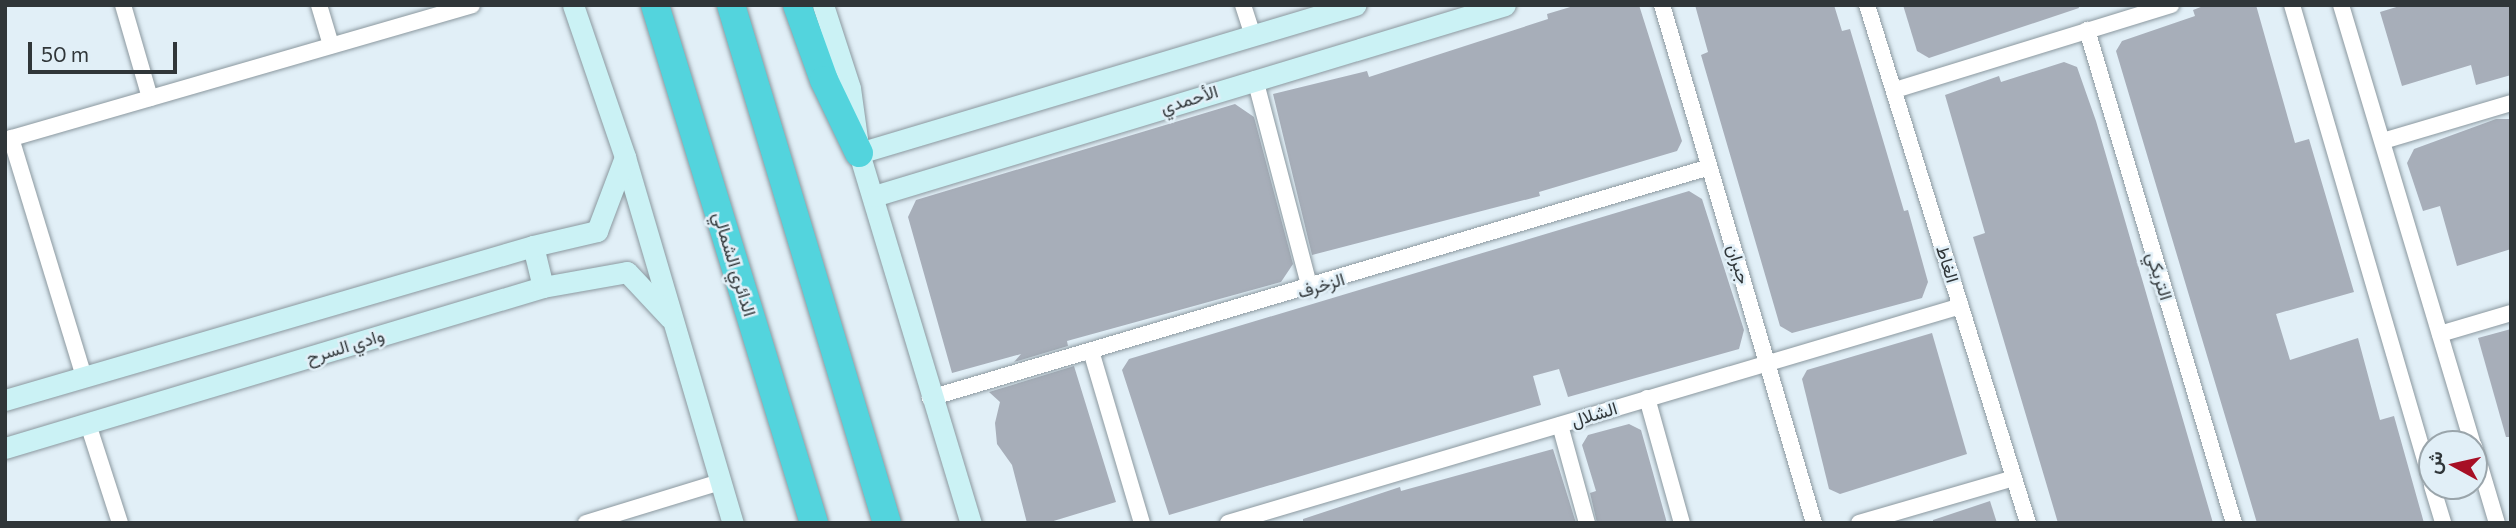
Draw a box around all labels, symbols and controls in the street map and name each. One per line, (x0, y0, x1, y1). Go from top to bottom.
scale bar (32, 28, 180, 72)
text: 50 m (41, 41, 89, 66)
street label: الأحمدي (1158, 80, 1220, 118)
street label: الدائري الشمالي (709, 209, 761, 319)
street label: جبران (1723, 242, 1755, 286)
street label: الغاط (1932, 243, 1964, 285)
street label: التريكي (2142, 249, 2178, 303)
street label: الزخرف (1295, 268, 1347, 302)
street label: وادي السرح (303, 324, 387, 368)
street label: الشلال (1568, 397, 1620, 431)
north arrow (2418, 430, 2488, 500)
text: ش (2421, 449, 2447, 475)

